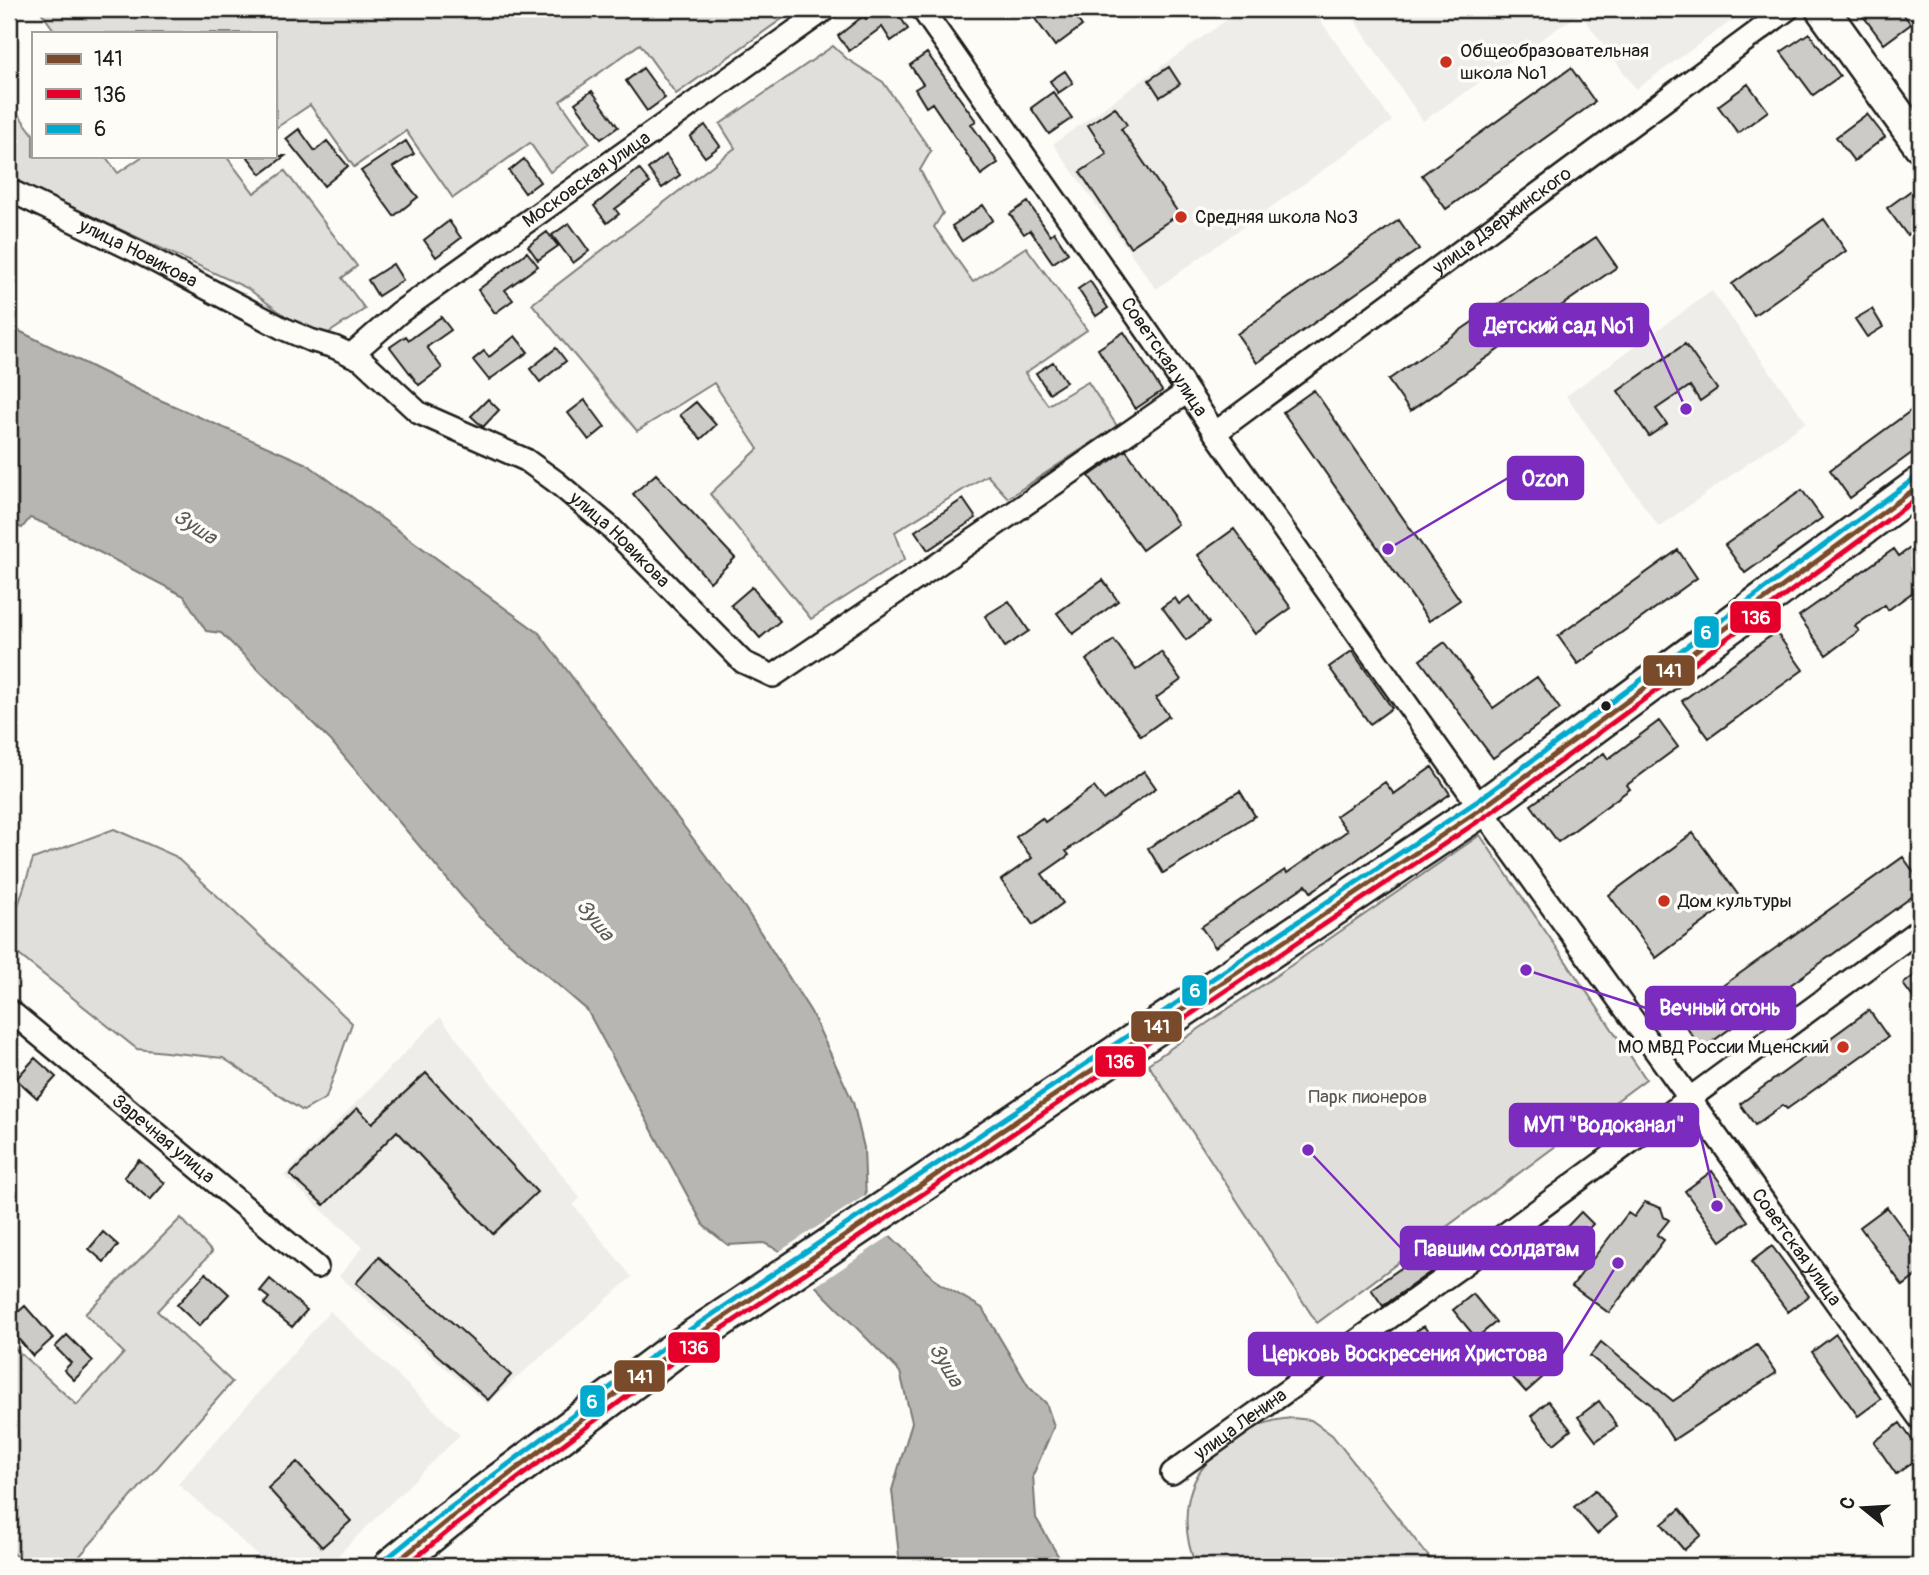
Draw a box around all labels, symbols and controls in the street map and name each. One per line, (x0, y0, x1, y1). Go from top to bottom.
legend (32, 32, 276, 158)
place label: Общеобразовательная школа №1 (1460, 39, 1649, 85)
text: 141 (94, 46, 123, 73)
marker: Общеобразовательная школа №1 (1438, 54, 1454, 70)
text: 136 (94, 82, 126, 109)
text: 6 (94, 116, 106, 143)
street label: Московская улица (518, 126, 655, 233)
street label: улица Дзержинского (1427, 161, 1576, 281)
place label: Средняя школа №3 (1195, 205, 1358, 229)
marker: Средняя школа №3 (1173, 209, 1189, 225)
street label: улица Новикова (74, 213, 202, 293)
street label: Советская улица (1115, 293, 1213, 421)
callout: Детский сад №1 (1470, 304, 1648, 346)
text: Детский сад №1 (1482, 313, 1634, 340)
callout: Ozon (1508, 457, 1583, 499)
text: Ozon (1521, 466, 1569, 493)
street label: улица Новикова (564, 486, 675, 593)
water label: Зуша (168, 503, 223, 552)
line badge: 136 (1729, 600, 1782, 634)
text: 136 (1741, 606, 1771, 630)
line badge: 6 (1693, 615, 1720, 649)
text: 6 (1700, 621, 1712, 645)
line badge: 141 (1642, 654, 1696, 687)
text: 141 (1656, 659, 1682, 683)
unlabelled marker (1599, 699, 1613, 713)
place label: Дом культуры (1677, 889, 1792, 913)
marker: Дом культуры (1656, 893, 1672, 909)
water label: Зуша (570, 894, 621, 947)
line badge: 6 (1181, 974, 1208, 1007)
text: 6 (1189, 979, 1201, 1003)
callout: Вечный огонь (1646, 987, 1795, 1029)
text: Вечный огонь (1659, 995, 1781, 1022)
line badge: 141 (1130, 1010, 1183, 1043)
text: 141 (1144, 1015, 1170, 1039)
place label: МО МВД России Мценский (1618, 1035, 1829, 1059)
marker: МО МВД России Мценский (1835, 1039, 1851, 1055)
line badge: 136 (1094, 1045, 1147, 1078)
text: 136 (1105, 1050, 1135, 1074)
park label: Парк пионеров (1309, 1085, 1427, 1109)
street label: Заречная улица (107, 1089, 220, 1189)
callout: МУП "Водоканал" (1510, 1104, 1698, 1146)
text: МУП "Водоканал" (1524, 1112, 1684, 1139)
street label: Советская улица (1746, 1184, 1847, 1311)
callout: Павшим солдатам (1401, 1227, 1594, 1269)
text: Павшим солдатам (1415, 1236, 1580, 1263)
line badge: 136 (667, 1331, 721, 1364)
callout: Церковь Воскресения Христова (1249, 1333, 1562, 1375)
text: 136 (679, 1336, 709, 1360)
water label: Зуша (923, 1338, 970, 1393)
text: Церковь Воскресения Христова (1263, 1341, 1548, 1368)
line badge: 141 (613, 1359, 666, 1393)
text: 141 (627, 1365, 653, 1389)
street label: улица Ленина (1188, 1383, 1292, 1466)
line badge: 6 (579, 1384, 606, 1418)
text: 6 (586, 1390, 598, 1414)
north arrow (1828, 1474, 1898, 1544)
text: С (1835, 1494, 1861, 1512)

